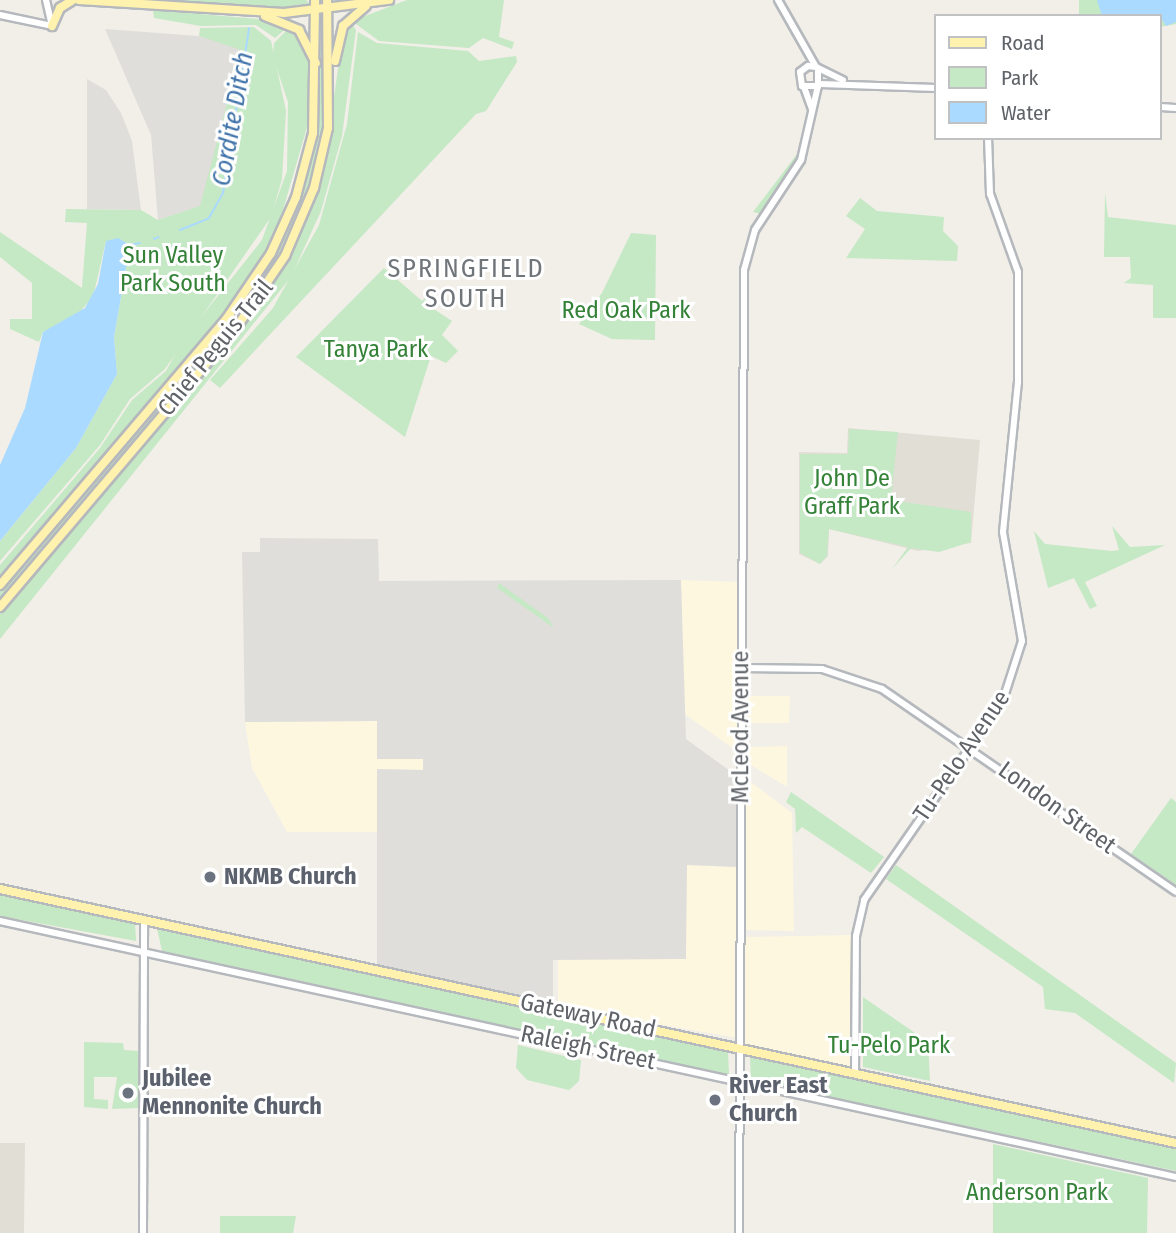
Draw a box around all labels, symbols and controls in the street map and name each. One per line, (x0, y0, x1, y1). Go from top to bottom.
legend (934, 14, 1162, 140)
text: Road (1001, 30, 1045, 56)
water label: Cordite Ditch (206, 50, 260, 188)
text: Park (1001, 65, 1038, 91)
text: Water (1001, 100, 1051, 126)
park label: Sun Valley Park South (120, 242, 226, 298)
district label: SPRINGFIELD SOUTH (389, 253, 543, 314)
street label: Chief Peguis Trail (152, 274, 280, 422)
park label: Red Oak Park (561, 297, 691, 325)
park label: Tanya Park (324, 336, 428, 364)
park label: John De Graff Park (804, 465, 900, 521)
street label: McLeod Avenue (727, 651, 755, 803)
street label: Tu-Pelo Avenue (908, 685, 1016, 827)
street label: London Street (993, 756, 1121, 860)
place label: NKMB Church (224, 863, 357, 891)
marker: NKMB Church (202, 869, 218, 885)
street label: Gateway Road (518, 988, 658, 1044)
street label: Raleigh Street (518, 1020, 658, 1076)
park label: Tu-Pelo Park (828, 1032, 950, 1060)
place label: Jubilee Mennonite Church (142, 1065, 322, 1121)
place label: River East Church (729, 1072, 828, 1128)
marker: Jubilee Mennonite Church (120, 1085, 136, 1101)
marker: River East Church (707, 1092, 723, 1108)
park label: Anderson Park (966, 1179, 1108, 1207)

